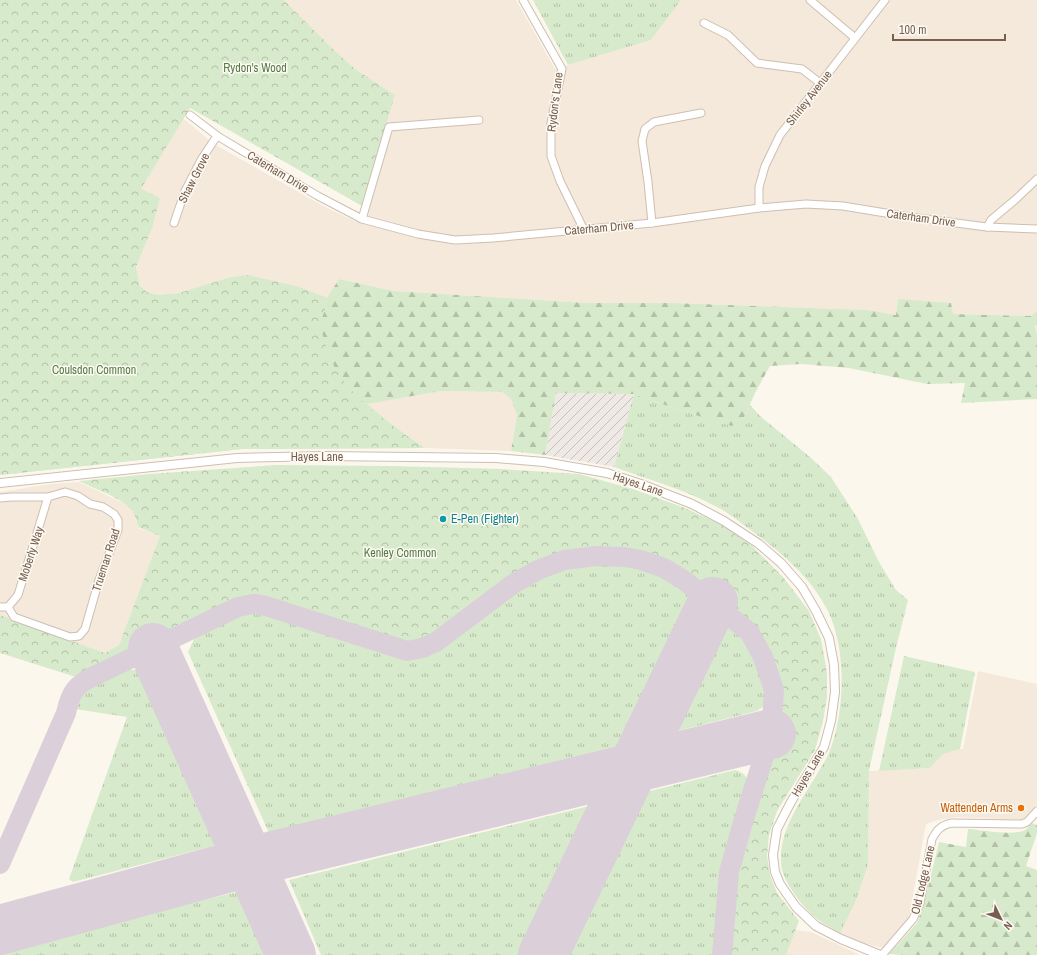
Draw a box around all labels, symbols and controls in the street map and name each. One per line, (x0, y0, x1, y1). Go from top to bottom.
scale bar (893, 16, 1005, 42)
text: 100 m (899, 22, 926, 38)
park label: Rydon's Wood (223, 60, 287, 76)
street label: Shirley Avenue (782, 67, 836, 129)
street label: Rydon's Lane (543, 71, 567, 133)
street label: Caterham Drive (244, 147, 312, 197)
street label: Shaw Grove (175, 150, 213, 206)
street label: Caterham Drive (885, 205, 957, 231)
street label: Caterham Drive (564, 217, 634, 239)
park label: Coulsdon Common (52, 362, 136, 378)
street label: Hayes Lane (291, 449, 343, 465)
street label: Hayes Lane (611, 468, 665, 500)
place label: E-Pen (Fighter) (451, 511, 519, 527)
marker: E-Pen (Fighter) (438, 514, 448, 524)
street label: Moberly Way (15, 524, 47, 584)
street label: Trueman Road (88, 526, 124, 594)
park label: Kenley Common (364, 545, 436, 561)
street label: Hayes Lane (788, 746, 828, 800)
place label: Wattenden Arms (941, 800, 1013, 816)
marker: Wattenden Arms (1016, 803, 1026, 813)
street label: Old Lodge Lane (907, 844, 939, 916)
north arrow (981, 899, 1021, 939)
text: N (1001, 919, 1016, 933)

